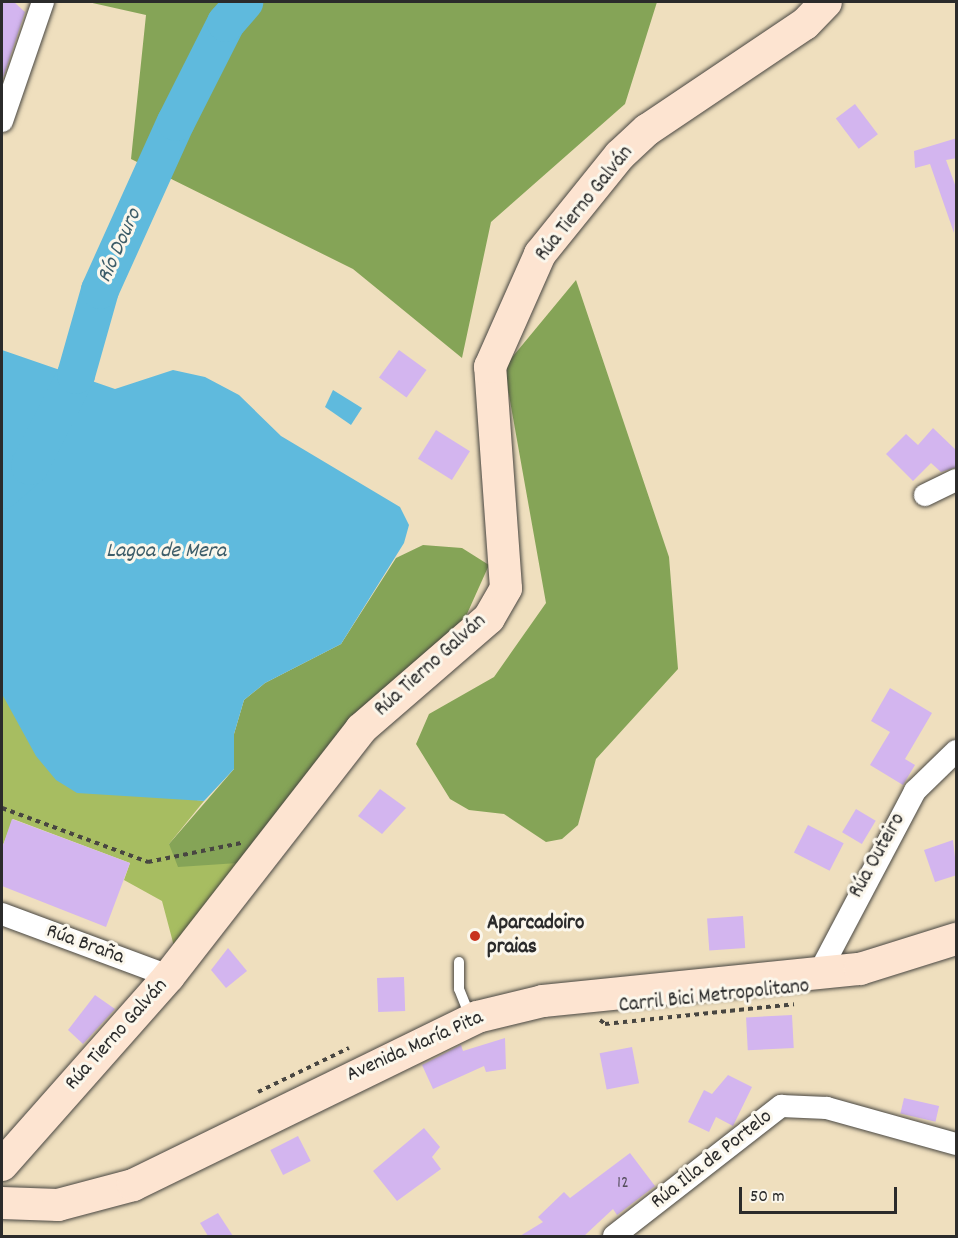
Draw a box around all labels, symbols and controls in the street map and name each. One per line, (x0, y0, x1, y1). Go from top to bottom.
street label: Rúa Tierno Galván (531, 141, 639, 267)
water label: Río Douro (92, 205, 148, 287)
water label: Lagoa de Mera (106, 539, 226, 565)
street label: Rúa Tierno Galván (370, 609, 492, 723)
street label: Rúa Outeiro (844, 809, 912, 903)
place label: Aparcadoiro praias (487, 911, 584, 961)
street label: Rúa Braña (43, 919, 127, 971)
marker: Aparcadoiro praias (468, 929, 482, 943)
street label: Rúa Tierno Galván (60, 974, 174, 1096)
street label: Carril Bici Metropolitano (618, 974, 810, 1020)
street label: Avenida María Pita (343, 1006, 487, 1088)
street label: Rúa Illa de Portelo (646, 1105, 778, 1215)
house number: 12 (617, 1173, 629, 1195)
scale bar (742, 1175, 900, 1213)
text: 50 m (750, 1185, 785, 1210)

